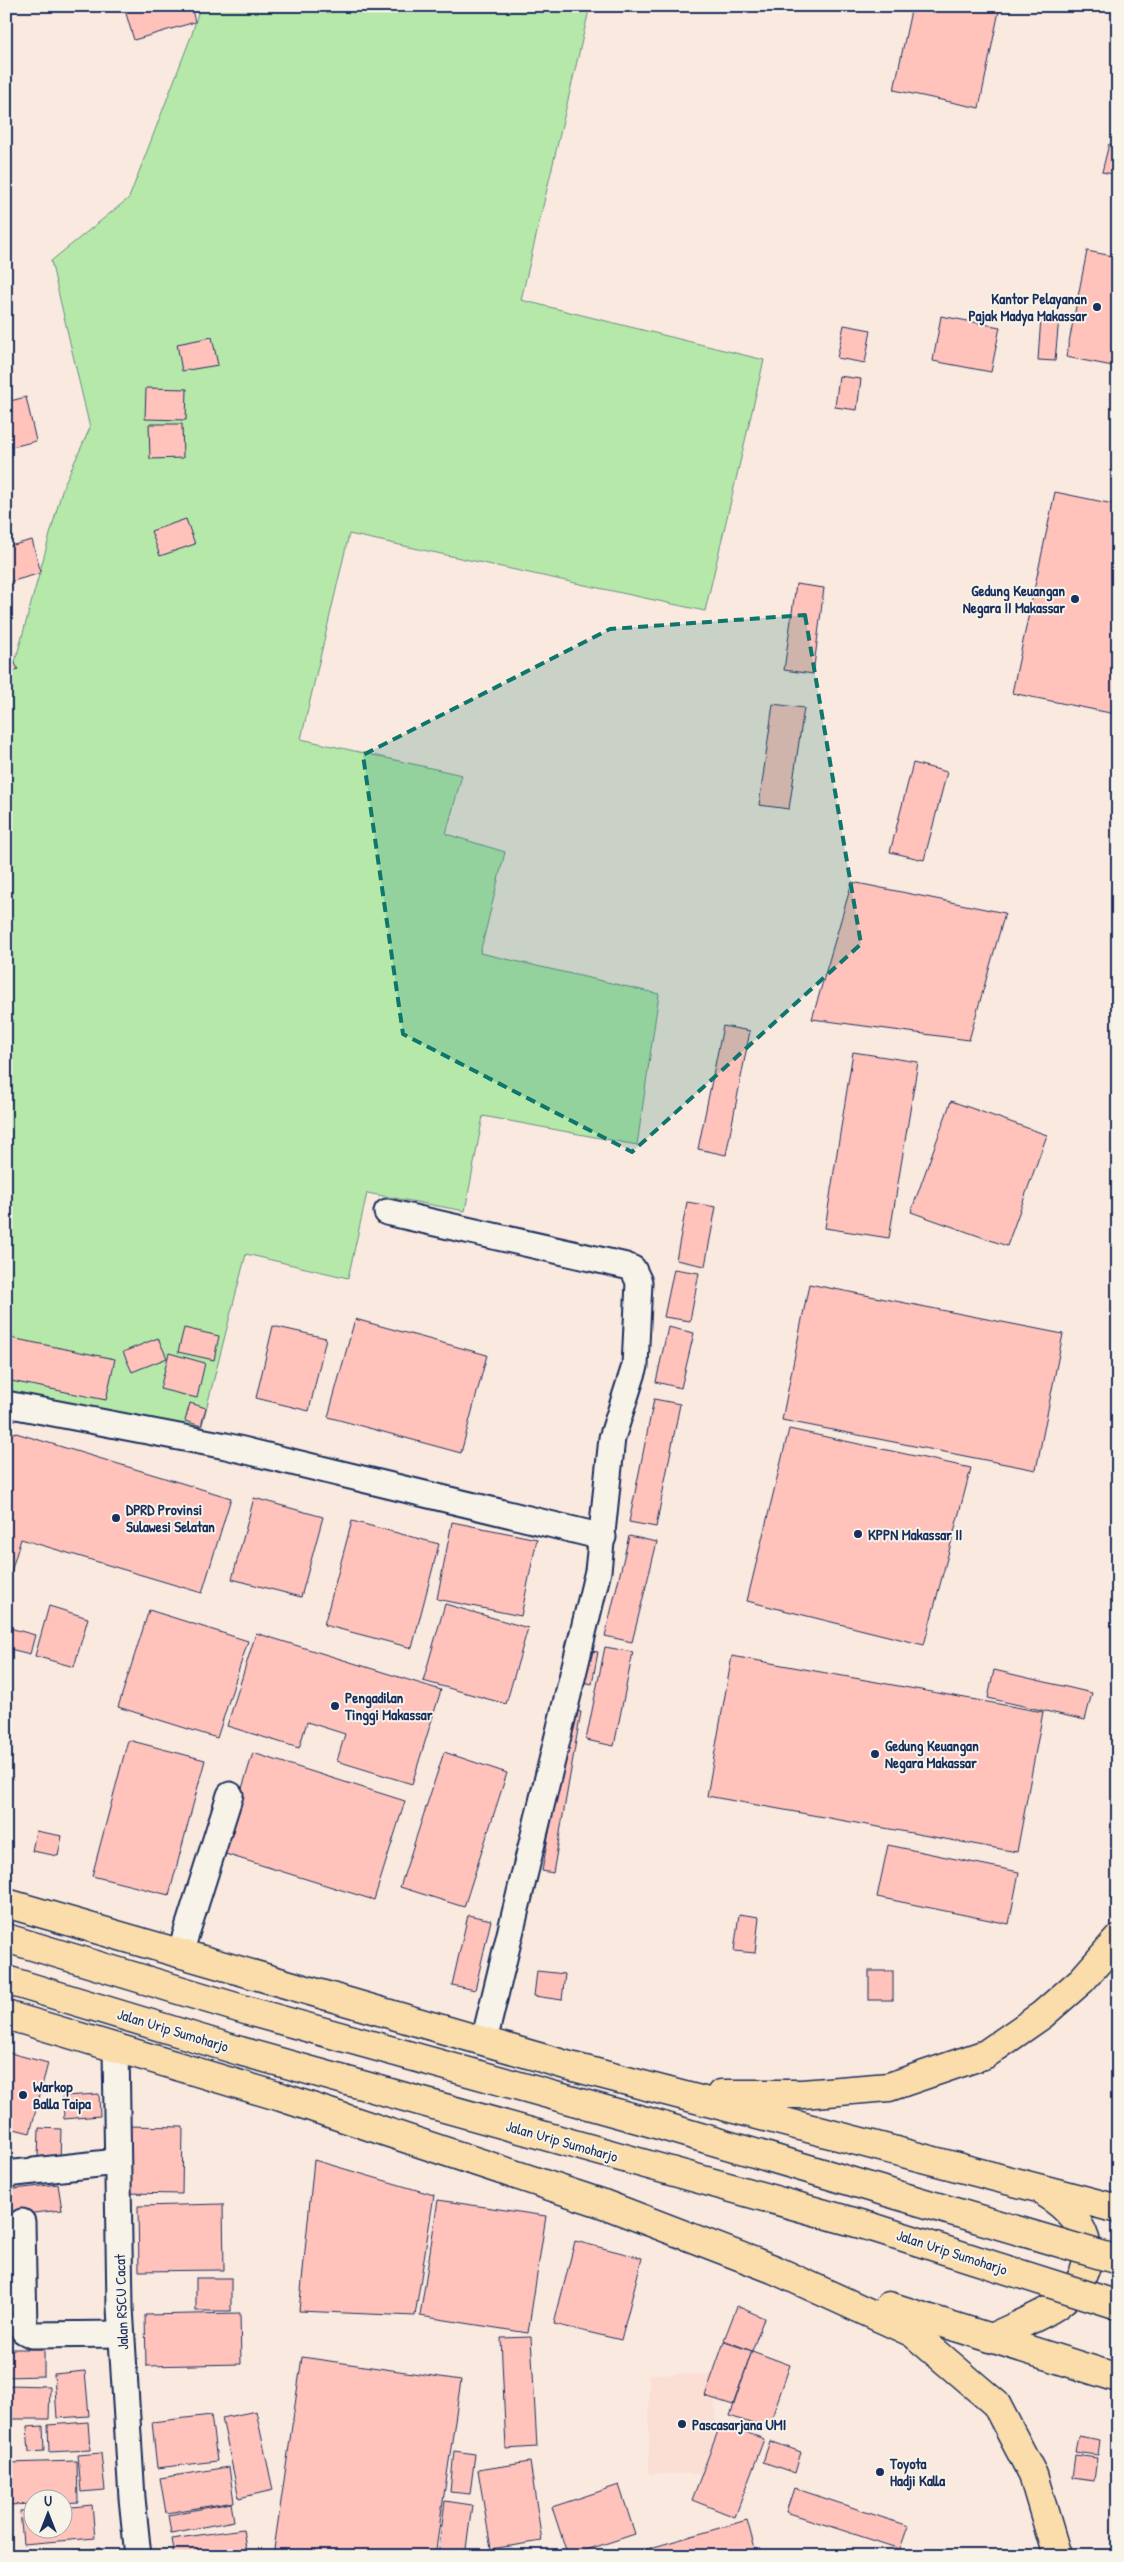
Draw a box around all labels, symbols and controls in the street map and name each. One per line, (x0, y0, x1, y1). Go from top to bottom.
place label: Kantor Pelayanan Pajak Madya Makassar (968, 288, 1087, 327)
marker: Kantor Pelayanan Pajak Madya Makassar (1091, 301, 1103, 313)
place label: Gedung Keuangan Negara II Makassar (963, 580, 1065, 619)
marker: Gedung Keuangan Negara II Makassar (1069, 593, 1081, 605)
place label: DPRD Provinsi Sulawesi Selatan (126, 1499, 215, 1537)
marker: DPRD Provinsi Sulawesi Selatan (110, 1512, 122, 1524)
place label: KPPN Makassar II (868, 1524, 962, 1545)
marker: KPPN Makassar II (852, 1528, 864, 1540)
place label: Pengadilan Tinggi Makassar (344, 1687, 433, 1726)
marker: Pengadilan Tinggi Makassar (329, 1700, 341, 1712)
place label: Gedung Keuangan Negara Makassar (885, 1735, 979, 1774)
marker: Gedung Keuangan Negara Makassar (869, 1748, 881, 1760)
street label: Jalan Urip Sumoharjo (115, 2003, 231, 2057)
place label: Warkop Balla Taipa (33, 2076, 91, 2115)
marker: Warkop Balla Taipa (17, 2089, 29, 2101)
street label: Jalan Urip Sumoharjo (504, 2115, 620, 2167)
street label: Jalan Urip Sumoharjo (894, 2224, 1010, 2280)
street label: Jalan RSCU Cacat (109, 2253, 133, 2350)
place label: Pascasarjana UMI (692, 2414, 786, 2435)
marker: Pascasarjana UMI (676, 2418, 688, 2430)
place label: Toyota Hadji Kalla (889, 2453, 945, 2491)
marker: Toyota Hadji Kalla (874, 2466, 886, 2478)
north arrow (22, 2490, 72, 2540)
text: U (44, 2491, 52, 2510)

